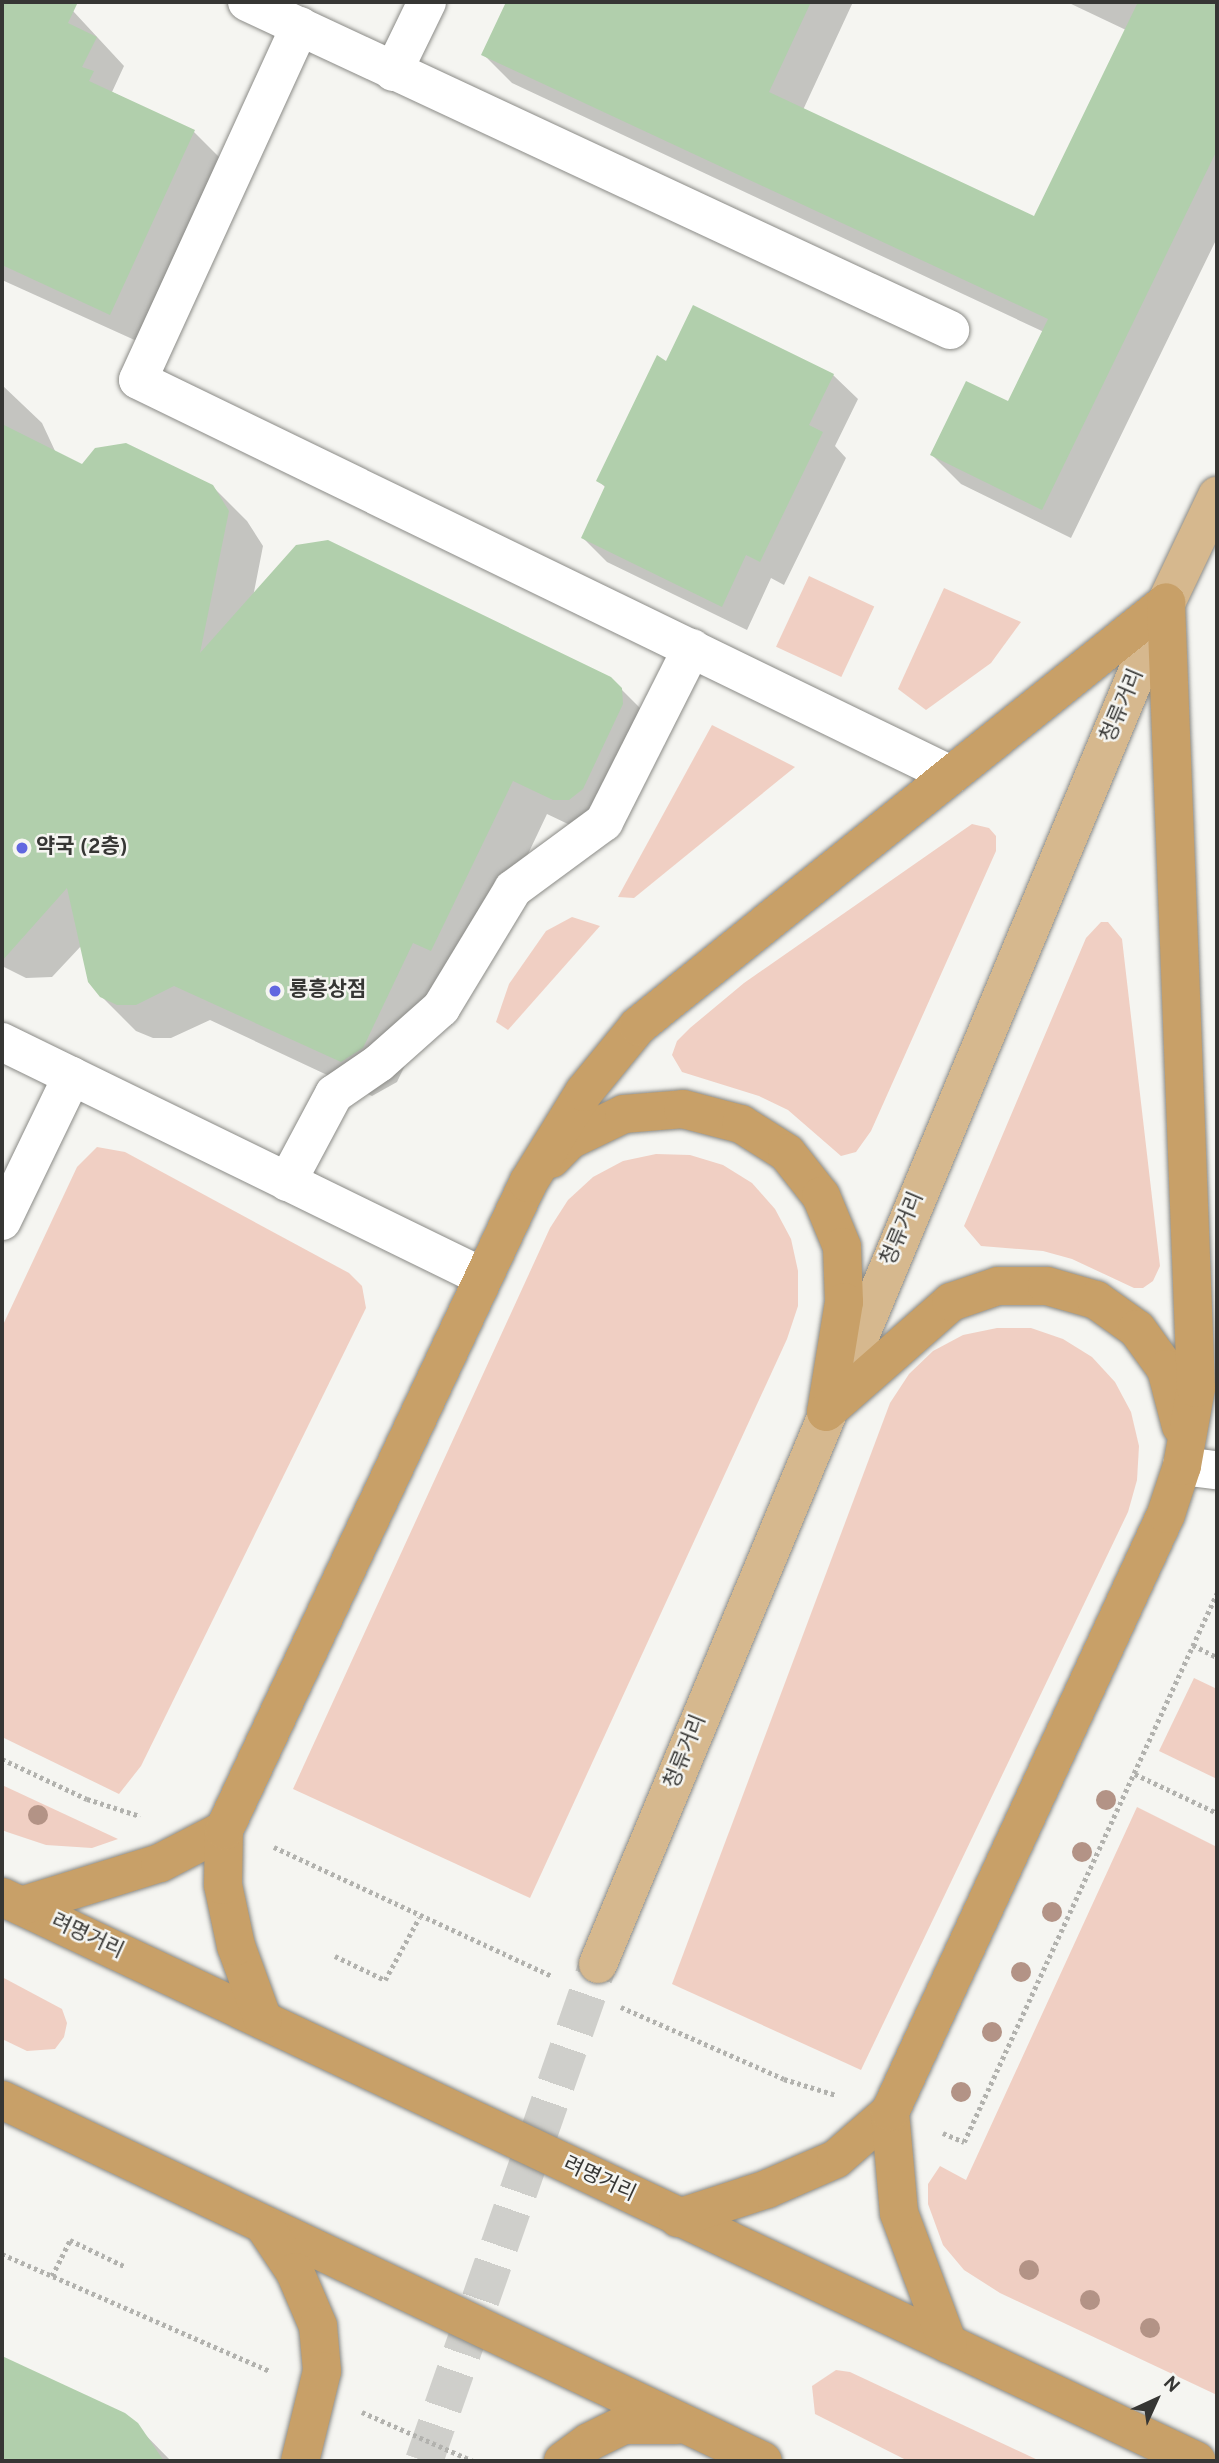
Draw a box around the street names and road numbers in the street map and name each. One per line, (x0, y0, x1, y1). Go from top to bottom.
street label: 청류거리 (1096, 666, 1150, 746)
street label: 청류거리 (876, 1189, 930, 1269)
street label: 청류거리 (660, 1711, 712, 1793)
street label: 려명거리 (47, 1909, 127, 1965)
street label: 려명거리 (559, 2152, 639, 2208)

